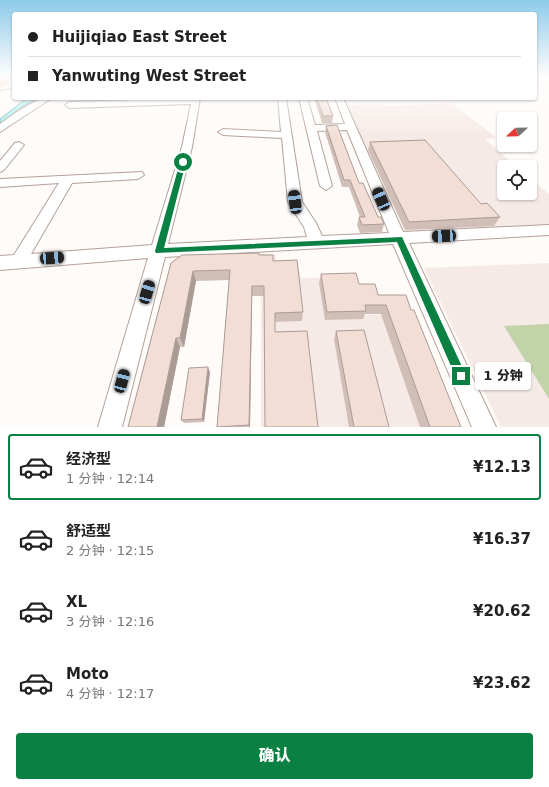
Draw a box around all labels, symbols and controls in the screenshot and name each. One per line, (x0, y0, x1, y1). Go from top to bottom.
text: Huijiqiao East Street (52, 28, 227, 46)
text: Yanwuting West Street (52, 67, 246, 85)
north arrow (497, 112, 537, 152)
map controls (497, 112, 537, 200)
route start (174, 153, 192, 171)
button: locate (497, 160, 537, 200)
car (371, 186, 391, 212)
car (288, 189, 302, 215)
car (432, 229, 456, 243)
car (40, 251, 64, 265)
car (138, 279, 156, 305)
callout: 1 分钟 (475, 362, 531, 390)
route end (452, 367, 470, 385)
car (113, 368, 131, 394)
text: 1 分钟 (483, 368, 523, 383)
icon: car (18, 449, 54, 485)
text: 经济型 (66, 450, 111, 468)
text: ¥12.13 (473, 458, 531, 476)
text: 1 分钟 · 12:14 (66, 471, 154, 486)
icon: car (18, 521, 54, 557)
text: 舒适型 (66, 522, 111, 540)
text: ¥16.37 (473, 530, 531, 548)
text: 2 分钟 · 12:15 (66, 543, 154, 558)
icon: car (18, 593, 54, 629)
text: XL (66, 593, 87, 611)
text: ¥20.62 (473, 602, 531, 620)
text: 3 分钟 · 12:16 (66, 614, 154, 629)
icon: car (18, 665, 54, 701)
text: Moto (66, 665, 109, 683)
text: ¥23.62 (473, 674, 531, 692)
text: 4 分钟 · 12:17 (66, 686, 154, 701)
button: 确认 (16, 733, 533, 779)

